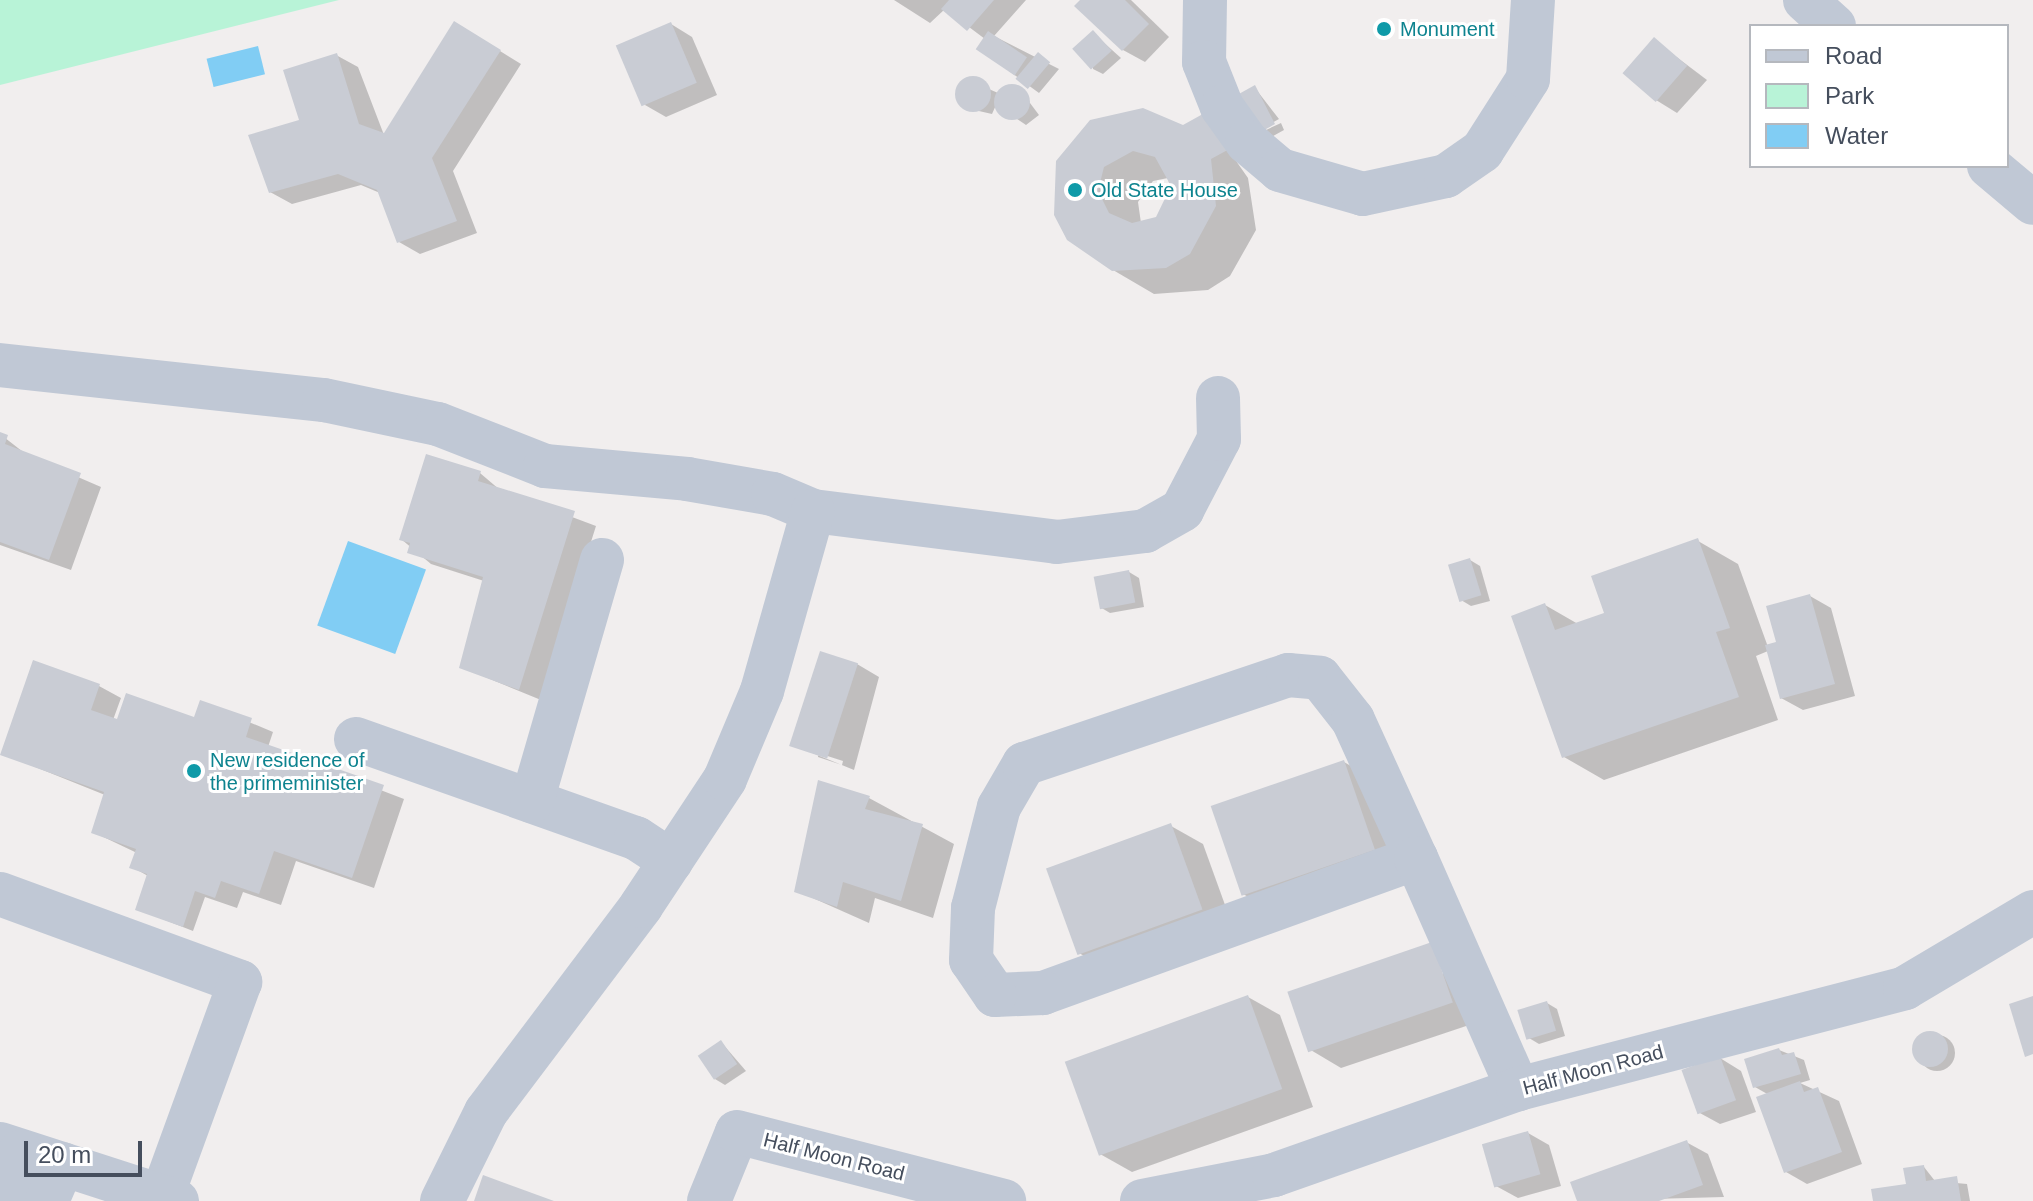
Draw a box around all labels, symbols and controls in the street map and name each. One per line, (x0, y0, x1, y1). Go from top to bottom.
place label: Monument (1400, 17, 1494, 41)
marker: Monument (1375, 20, 1393, 38)
legend (1749, 24, 2009, 168)
text: Road (1825, 42, 1882, 69)
text: Park (1825, 82, 1874, 109)
text: Water (1825, 122, 1888, 149)
place label: Old State House (1091, 178, 1238, 202)
marker: Old State House (1066, 181, 1084, 199)
place label: New residence of the primeminister (210, 748, 365, 795)
marker: New residence of the primeminister (185, 762, 203, 780)
street label: Half Moon Road (1520, 1040, 1666, 1100)
scale bar (28, 1125, 146, 1175)
street label: Half Moon Road (761, 1128, 907, 1186)
text: 20 m (38, 1141, 91, 1168)

